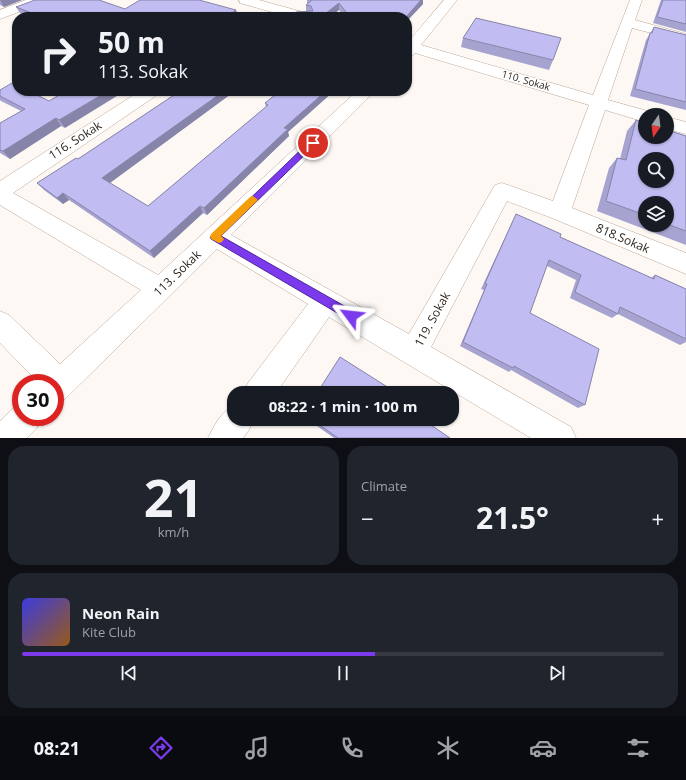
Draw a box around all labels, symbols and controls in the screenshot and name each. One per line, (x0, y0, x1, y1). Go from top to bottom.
text: 50 m (98, 23, 165, 61)
icon: right (32, 28, 84, 80)
text: 113. Sokak (98, 59, 188, 83)
street label: 110. Sokak (500, 66, 553, 94)
north arrow (638, 108, 674, 144)
map controls (638, 108, 674, 232)
street label: 116. Sokak (45, 116, 105, 163)
pin (296, 126, 330, 160)
icon: arrive (302, 132, 324, 154)
button: search (638, 152, 674, 188)
button: layers (638, 196, 674, 232)
street label: 818.Sokak (594, 219, 653, 257)
street label: 113. Sokak (150, 246, 205, 300)
street label: 119. Sokak (410, 288, 454, 349)
position arrow (330, 295, 372, 337)
speed limit sign: 30 (12, 374, 64, 426)
text: 08:22 · 1 min · 100 m (269, 396, 417, 416)
text: 21 (144, 461, 203, 532)
text: Climate (361, 477, 407, 495)
text: 21.5° (476, 497, 549, 538)
text: − (361, 503, 374, 533)
text: + (651, 503, 664, 533)
text: km/h (158, 523, 189, 541)
text: Neon Rain (82, 603, 160, 623)
text: Kite Club (82, 623, 136, 641)
icon: previous (118, 662, 140, 684)
icon: pause (332, 662, 354, 684)
icon: next (546, 662, 568, 684)
icon: directions (147, 734, 175, 762)
icon: music (243, 734, 271, 762)
icon: phone (338, 734, 366, 762)
icon: climate (434, 734, 462, 762)
icon: car (529, 734, 557, 762)
icon: filters (624, 734, 652, 762)
text: 08:21 (34, 736, 80, 760)

